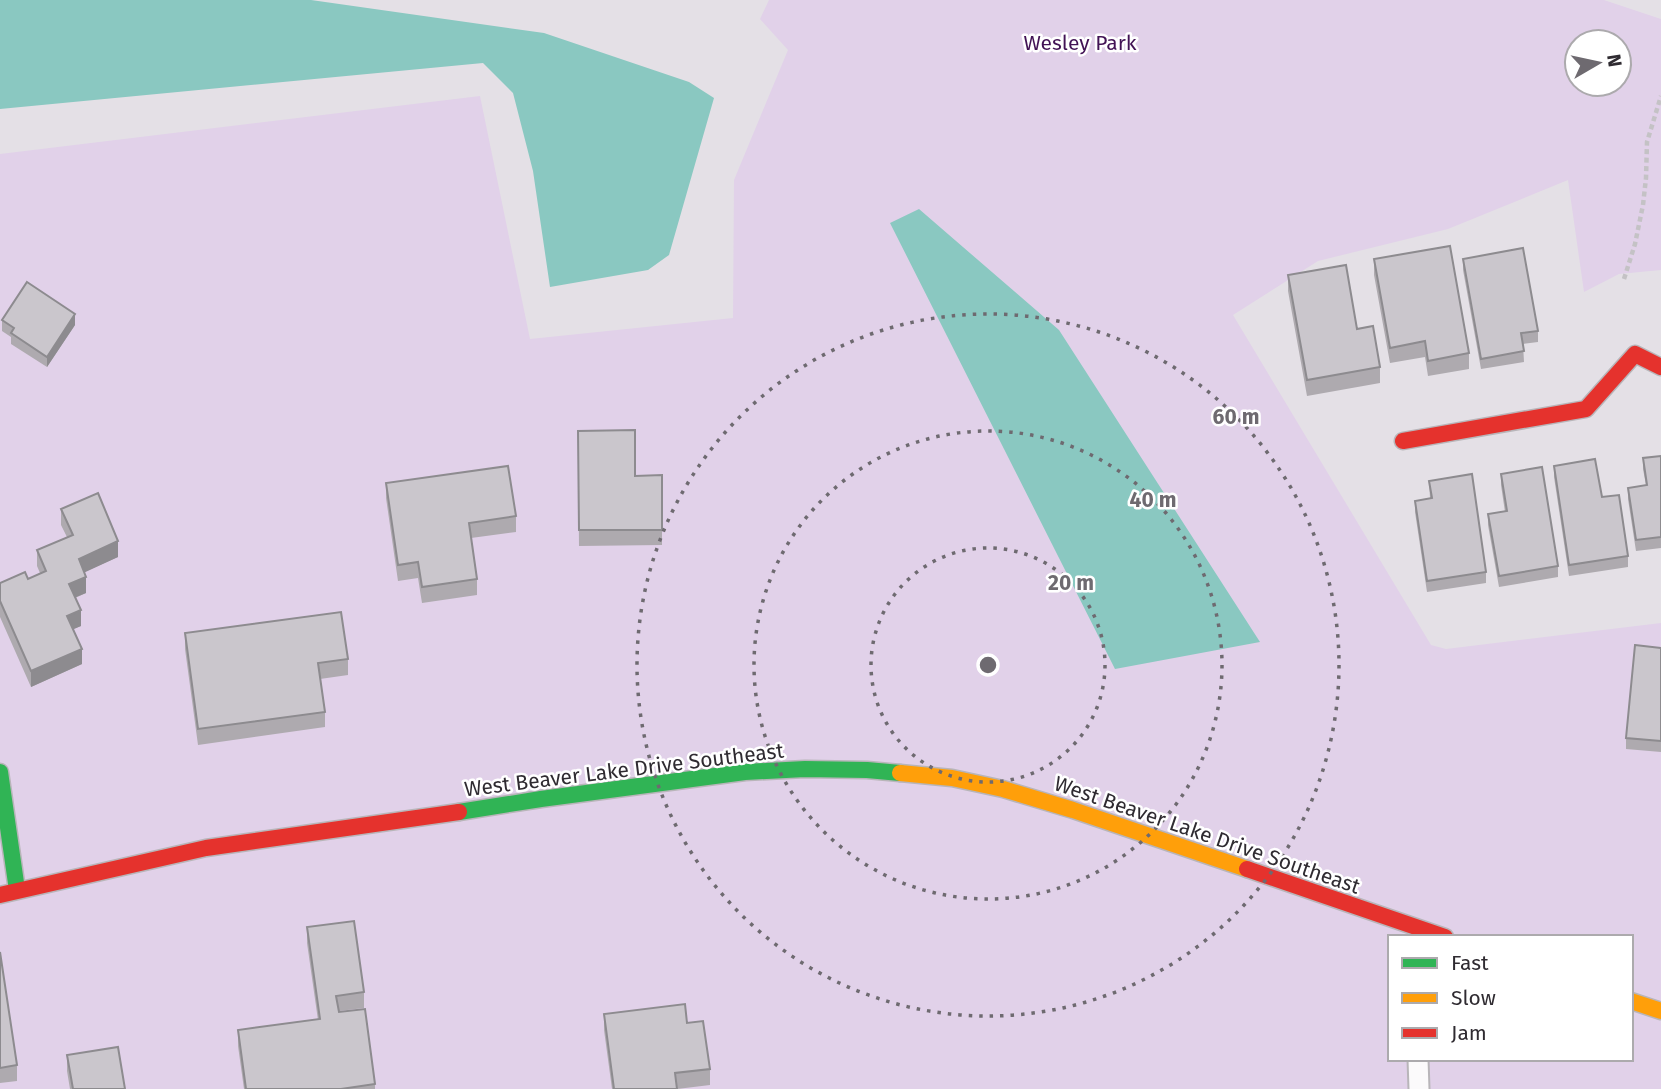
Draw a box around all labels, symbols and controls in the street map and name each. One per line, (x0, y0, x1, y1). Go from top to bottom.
north arrow (1563, 28, 1633, 98)
park label: Wesley Park (1023, 30, 1137, 56)
text: N (1602, 52, 1627, 68)
text: 60 m (1213, 404, 1259, 430)
text: 40 m (1130, 487, 1176, 513)
text: 20 m (1048, 570, 1094, 596)
centre of rings (976, 653, 1000, 677)
street label: West Beaver Lake Drive Southeast (463, 737, 786, 803)
street label: West Beaver Lake Drive Southeast (1051, 770, 1364, 900)
legend (1388, 935, 1633, 1061)
text: Fast (1451, 950, 1489, 976)
text: Slow (1451, 985, 1496, 1011)
text: Jam (1451, 1020, 1487, 1046)

